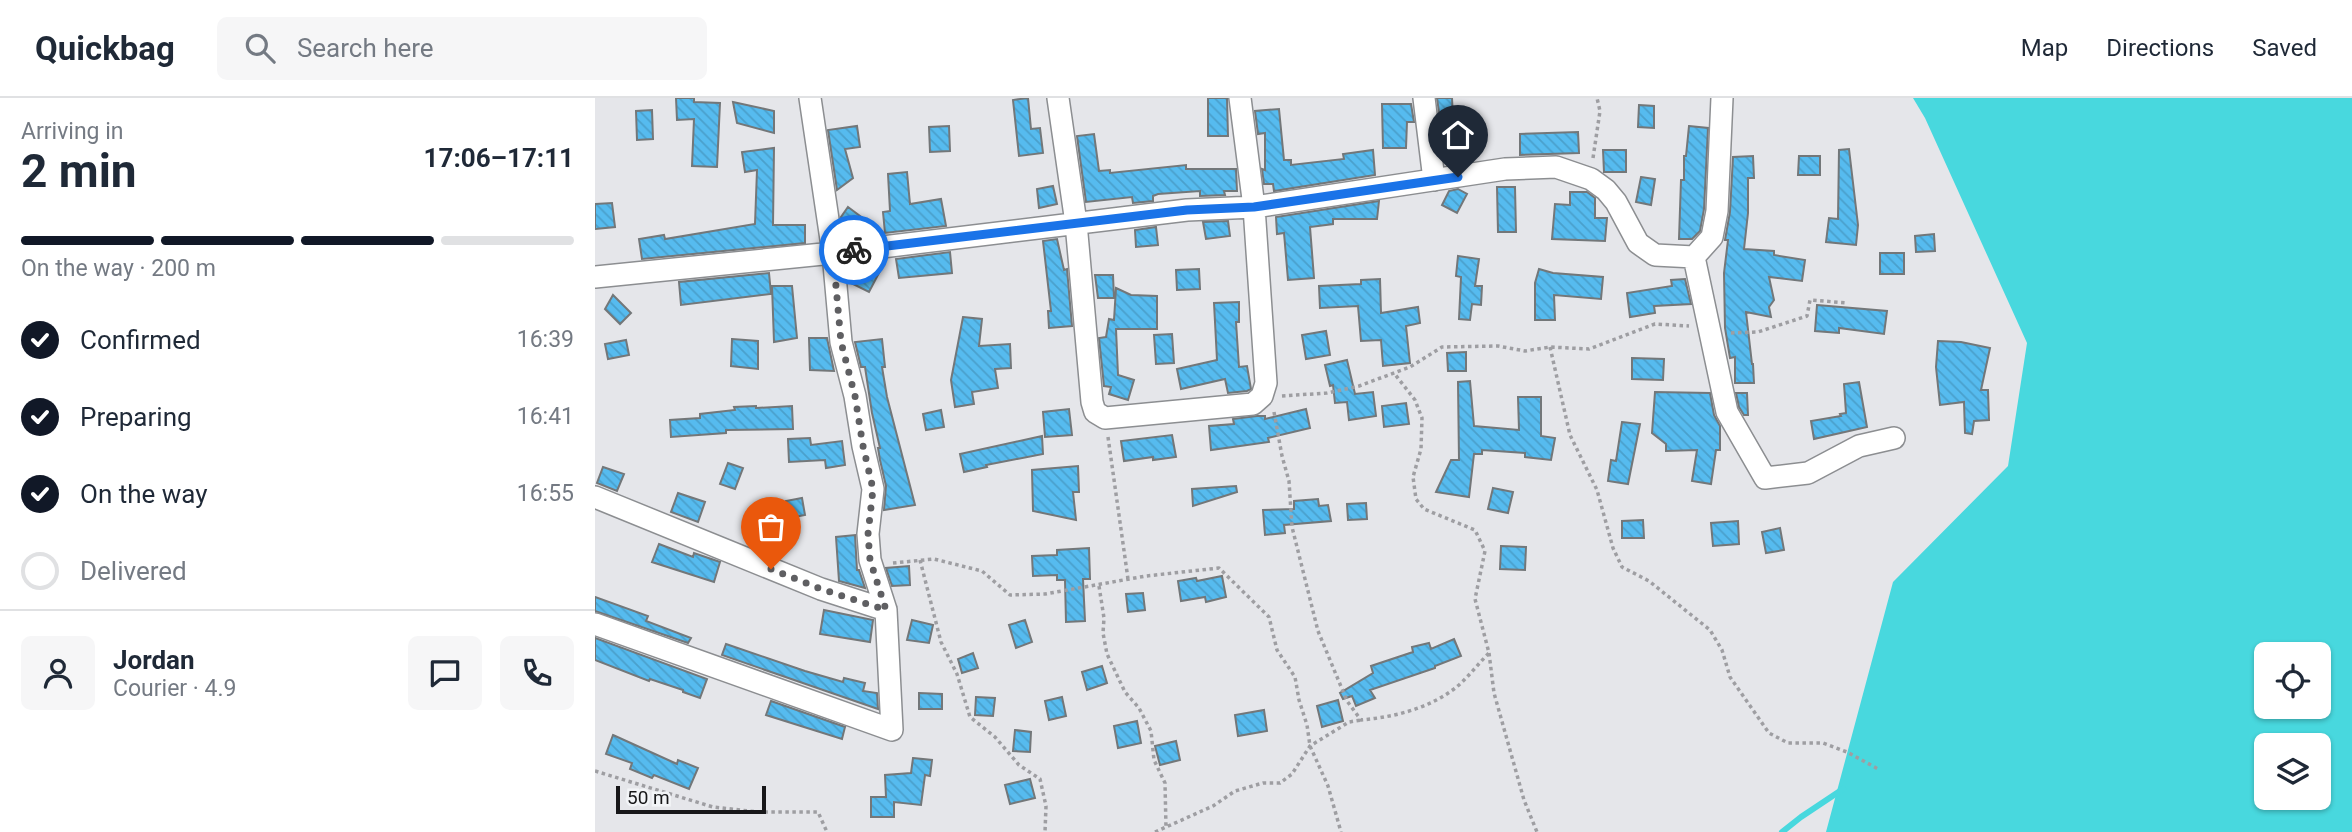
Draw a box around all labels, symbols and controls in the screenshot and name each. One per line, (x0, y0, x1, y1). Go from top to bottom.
search box (217, 17, 707, 80)
text: Quickbag (35, 29, 175, 68)
icon: search (241, 29, 279, 67)
text: Search here (297, 33, 434, 63)
text: Map (2021, 34, 2068, 62)
text: Directions (2106, 34, 2214, 62)
text: Saved (2252, 34, 2317, 62)
pin (1428, 105, 1488, 177)
icon: home (1439, 116, 1477, 154)
text: Arriving in (21, 118, 124, 145)
text: 17:06–17:11 (424, 143, 574, 173)
text: 2 min (21, 144, 137, 198)
courier (819, 215, 889, 285)
icon: bike (835, 231, 873, 269)
text: On the way · 200 m (21, 255, 216, 282)
icon: check (21, 321, 59, 359)
text: Confirmed (80, 325, 201, 355)
text: 16:39 (517, 326, 574, 353)
icon: check (21, 398, 59, 436)
text: Preparing (80, 402, 192, 432)
text: 16:41 (517, 403, 574, 430)
icon: check (21, 475, 59, 513)
text: On the way (80, 479, 208, 509)
text: 16:55 (517, 480, 574, 507)
pin (741, 497, 801, 569)
icon: bag (752, 508, 790, 546)
text: Delivered (80, 556, 187, 586)
button: person (21, 636, 95, 710)
button: chat (408, 636, 482, 710)
button: phone (500, 636, 574, 710)
map controls (2254, 642, 2331, 810)
button: locate (2254, 642, 2331, 719)
text: Jordan (113, 645, 195, 675)
text: Courier · 4.9 (113, 675, 236, 702)
button: layers (2254, 733, 2331, 810)
scale bar (616, 783, 767, 815)
text: 50 m (627, 786, 670, 809)

